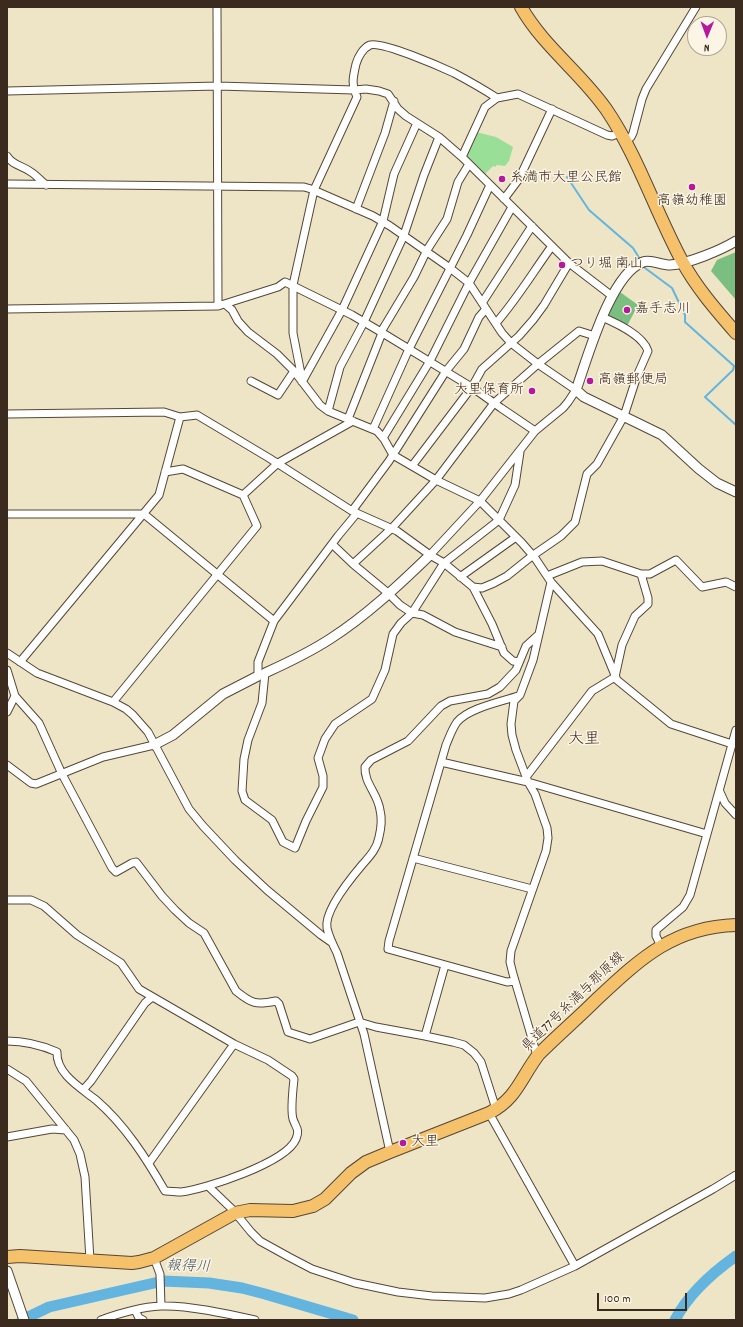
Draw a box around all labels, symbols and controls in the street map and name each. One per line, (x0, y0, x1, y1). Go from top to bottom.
north arrow (687, 16, 727, 56)
text: N (704, 39, 710, 55)
place label: 糸満市大里公民館 (510, 171, 622, 187)
marker: 糸満市大里公民館 (497, 174, 507, 184)
marker: 高嶺幼稚園 (687, 182, 697, 192)
place label: 高嶺幼稚園 (657, 194, 727, 210)
place label: つり堀 南山 (570, 257, 643, 273)
marker: つり堀 南山 (557, 260, 567, 270)
place label: 嘉手志川 (635, 302, 691, 318)
marker: 嘉手志川 (622, 305, 632, 315)
place label: 高嶺郵便局 (598, 373, 668, 389)
marker: 高嶺郵便局 (585, 376, 595, 386)
place label: 大里保育所 (454, 383, 524, 399)
marker: 大里保育所 (527, 386, 537, 396)
district label: 大里 (568, 731, 600, 751)
street label: 県道77号糸満与那原線 (519, 949, 629, 1057)
place label: 大里 (411, 1135, 439, 1151)
marker: 大里 (398, 1138, 408, 1148)
water label: 報得川 (165, 1258, 211, 1278)
scale bar (599, 1285, 689, 1311)
text: 100 m (604, 1291, 631, 1308)

